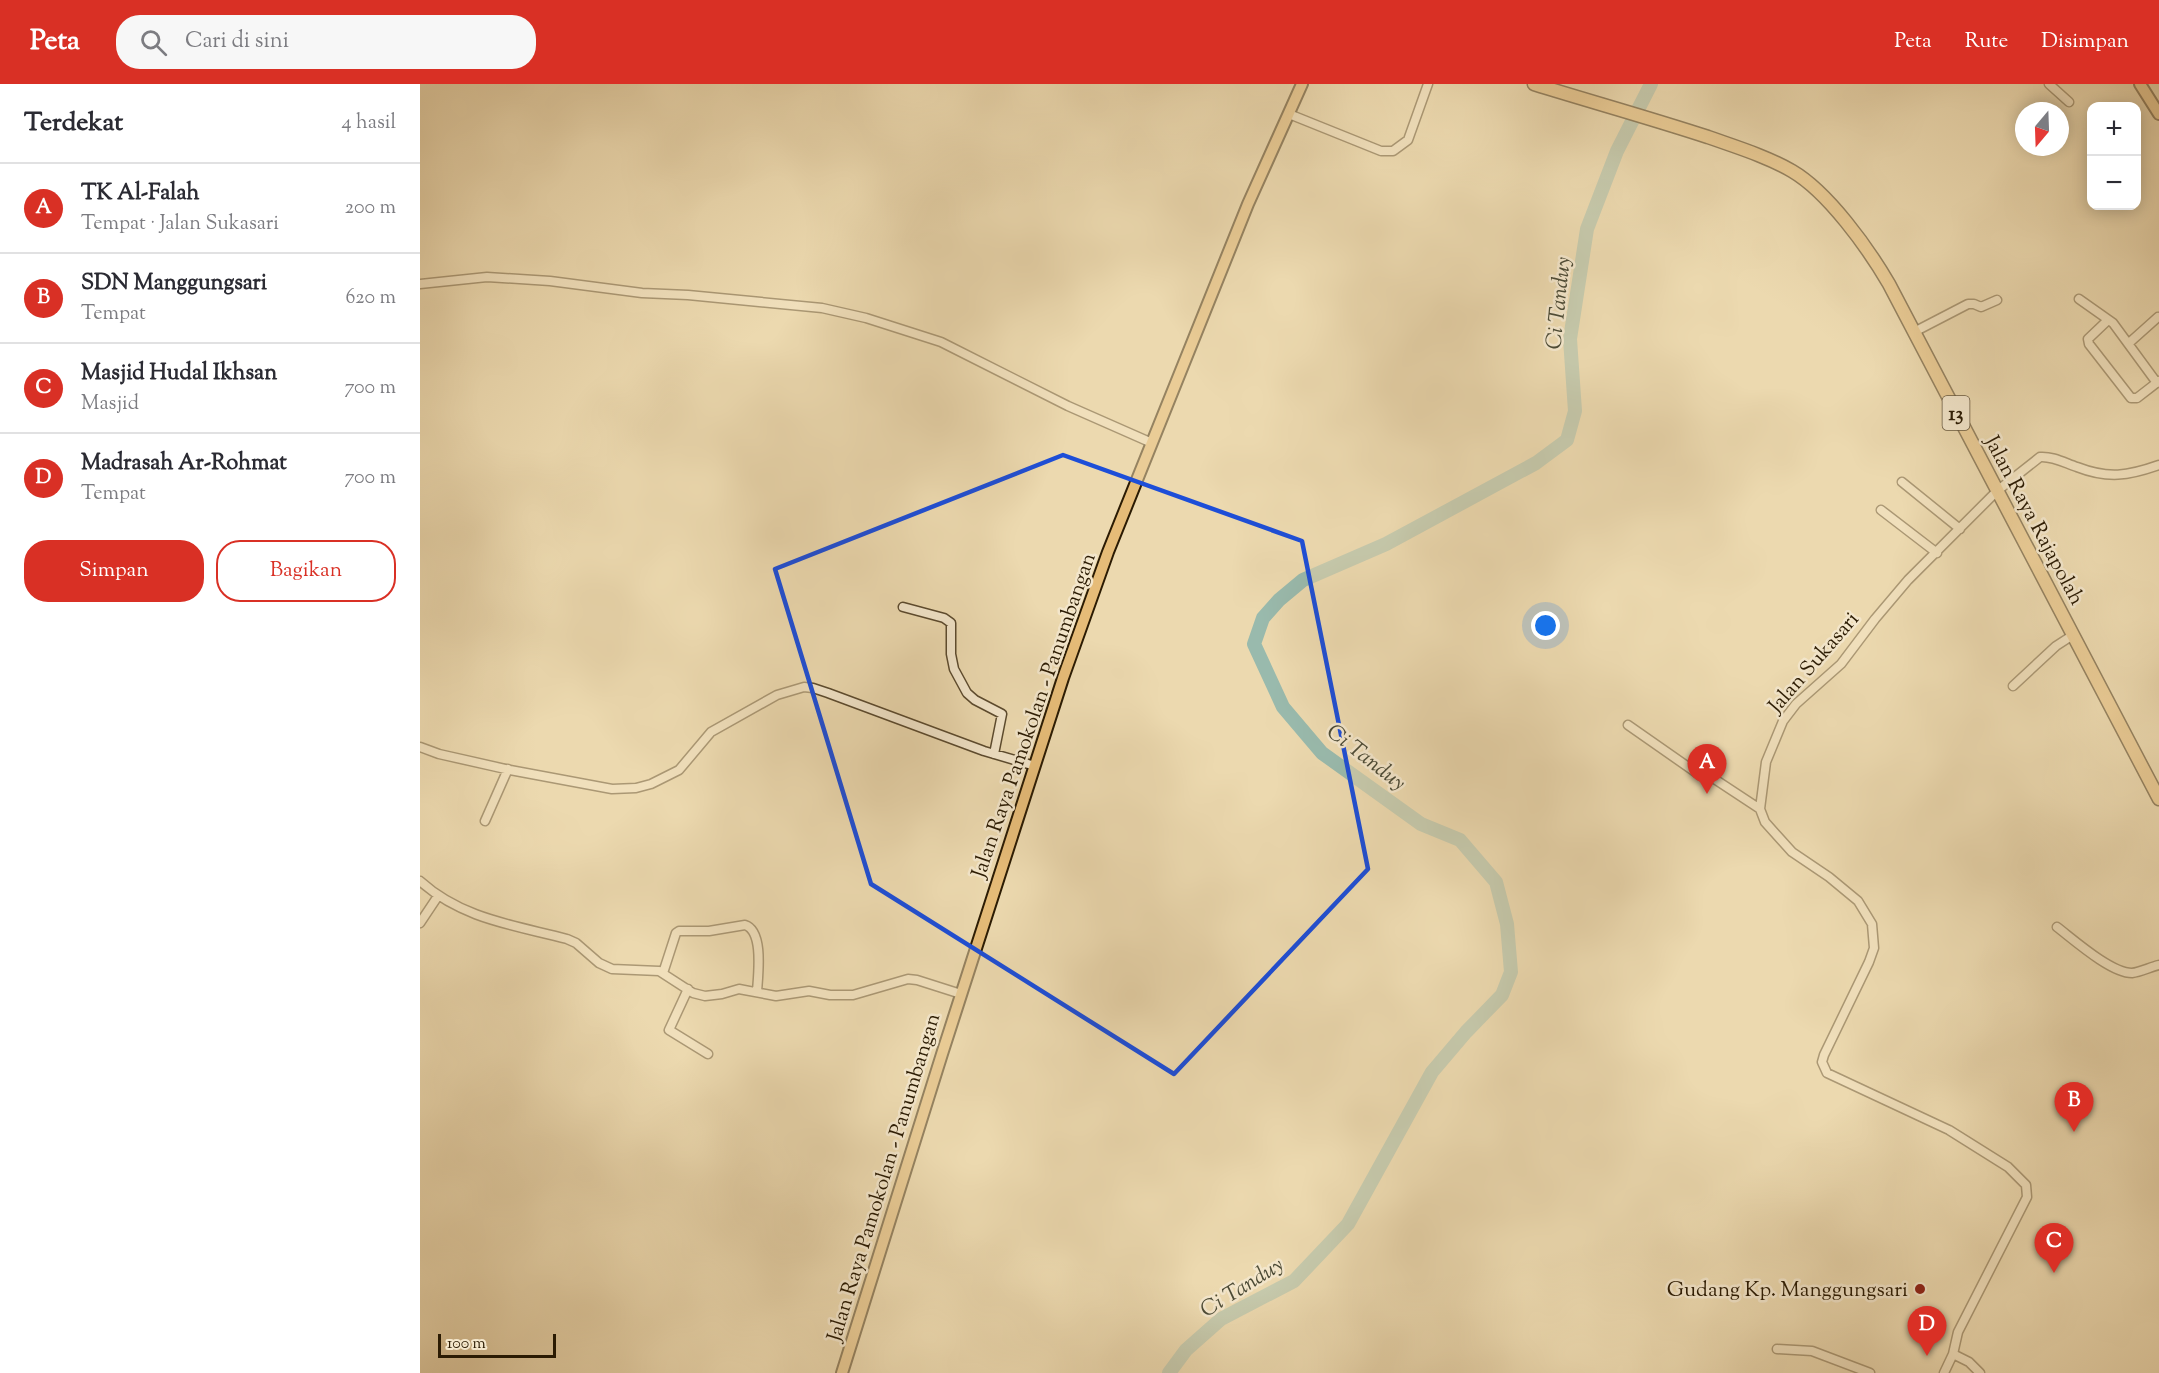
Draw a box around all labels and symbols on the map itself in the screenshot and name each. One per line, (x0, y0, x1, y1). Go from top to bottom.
north arrow (2015, 102, 2069, 156)
water label: Ci Tanduy (1539, 255, 1581, 351)
road number: 13 (1942, 396, 1970, 430)
street label: Jalan Raya Rajapolah (1975, 430, 2091, 611)
street label: Jalan Raya Pamokolan - Panumbangan (965, 549, 1105, 883)
street label: Jalan Sukasari (1761, 606, 1867, 721)
your location (1531, 611, 1560, 640)
water label: Ci Tanduy (1319, 717, 1412, 800)
pin: A (1688, 744, 1726, 794)
street label: Jalan Raya Pamokolan - Panumbangan (820, 1010, 949, 1346)
pin: B (2054, 1082, 2094, 1132)
pin: C (2034, 1224, 2074, 1273)
water label: Ci Tanduy (1195, 1250, 1291, 1327)
place label: Gudang Kp. Manggungsari (1667, 1276, 1908, 1306)
marker: Gudang Kp. Manggungsari (1913, 1282, 1927, 1296)
pin: D (1908, 1306, 1946, 1356)
scale bar (438, 1331, 556, 1358)

